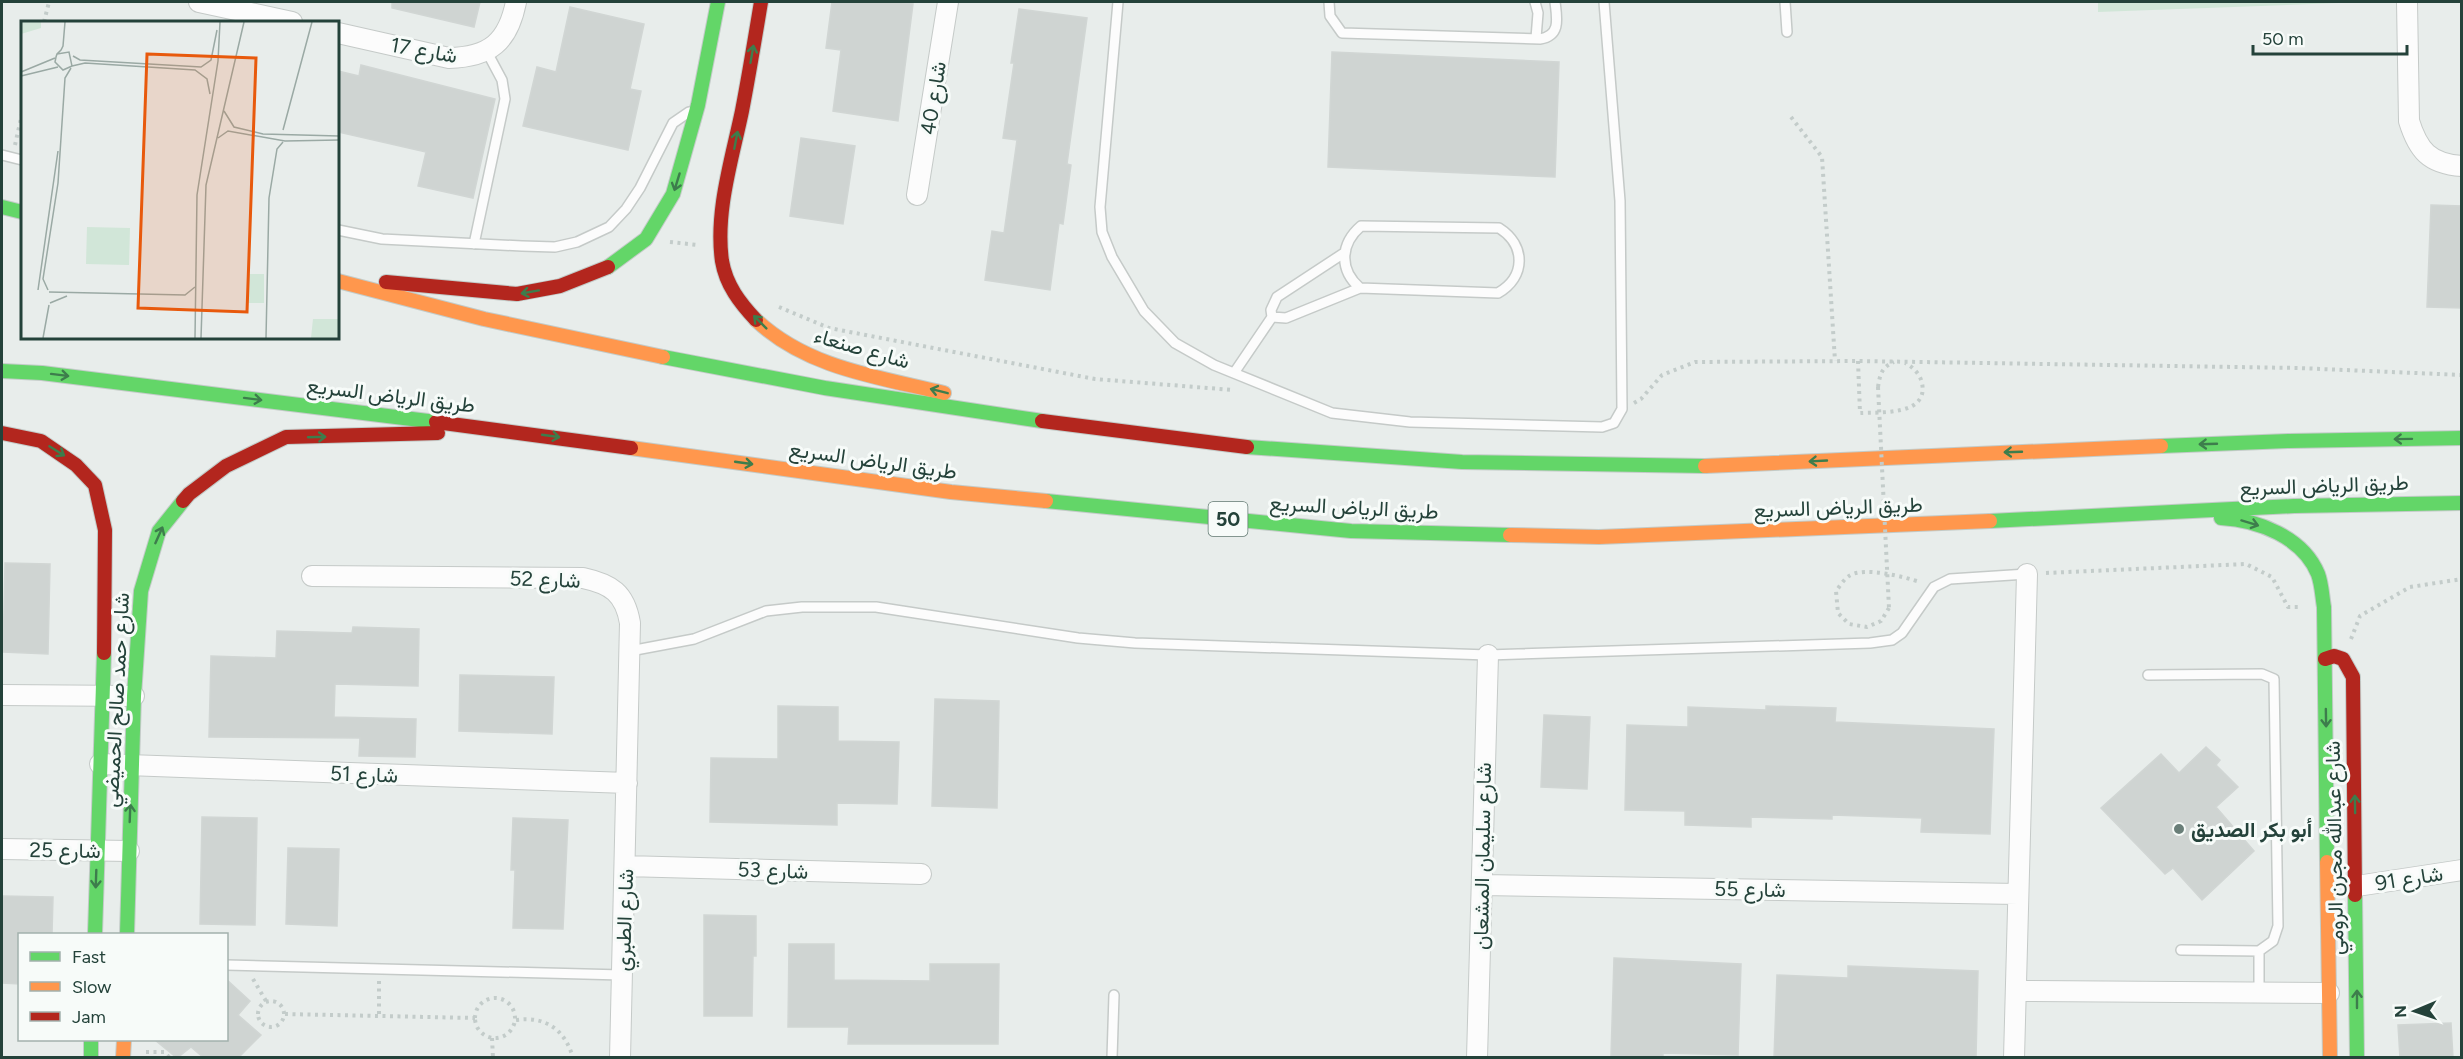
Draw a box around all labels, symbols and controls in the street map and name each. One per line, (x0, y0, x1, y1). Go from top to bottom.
scale bar (2253, 18, 2408, 56)
inset map (21, 21, 339, 339)
text: 50 m (2262, 28, 2304, 50)
street label: شارع 17 (388, 32, 459, 70)
one-way arrow (747, 44, 758, 64)
street label: شارع 40 (915, 60, 953, 137)
one-way arrow (731, 131, 742, 150)
one-way arrow (671, 172, 682, 191)
one-way arrow (521, 287, 540, 298)
one-way arrow (752, 315, 767, 330)
street label: شارع صنعاء (811, 322, 913, 375)
one-way arrow (49, 370, 69, 381)
street label: طريق الرياض السريع (305, 372, 477, 420)
one-way arrow (930, 385, 949, 397)
one-way arrow (243, 394, 263, 405)
one-way arrow (306, 431, 326, 442)
one-way arrow (541, 431, 560, 442)
one-way arrow (2394, 433, 2414, 445)
street label: طريق الرياض السريع (787, 436, 959, 486)
one-way arrow (2199, 439, 2219, 450)
one-way arrow (48, 444, 65, 457)
one-way arrow (2004, 447, 2024, 458)
one-way arrow (1809, 456, 1829, 467)
one-way arrow (734, 458, 754, 469)
street label: طريق الرياض السريع (2239, 470, 2409, 502)
street label: طريق الرياض السريع (1269, 490, 1439, 526)
street label: طريق الرياض السريع (1753, 492, 1923, 524)
road number: 50 (1208, 502, 1248, 536)
one-way arrow (2240, 518, 2259, 529)
one-way arrow (154, 527, 165, 545)
street label: شارع 52 (509, 565, 581, 595)
street label: شارع حمد صالح الحميضي (98, 592, 139, 808)
one-way arrow (2320, 707, 2332, 727)
street label: شارع عبدالله مجرن الرومي (2320, 741, 2353, 955)
street label: شارع 51 (329, 760, 399, 790)
street label: شارع سليمان المشعان (1468, 762, 1498, 950)
one-way arrow (2349, 795, 2361, 815)
one-way arrow (125, 804, 136, 824)
place label: أبو بكر الصديق (2191, 817, 2312, 843)
marker: أبو بكر الصديق (2172, 822, 2186, 836)
street label: شارع 25 (29, 837, 101, 865)
street label: شارع 53 (737, 856, 809, 886)
street label: شارع 91 (2373, 860, 2445, 898)
one-way arrow (91, 868, 102, 888)
street label: شارع الطبري (610, 868, 643, 972)
street label: شارع 55 (1714, 876, 1786, 904)
legend (18, 933, 228, 1041)
text: Fast (72, 946, 106, 968)
text: Slow (72, 976, 111, 998)
north arrow (2385, 981, 2445, 1041)
one-way arrow (2351, 990, 2363, 1010)
text: N (2391, 1005, 2410, 1018)
text: Jam (72, 1006, 106, 1028)

